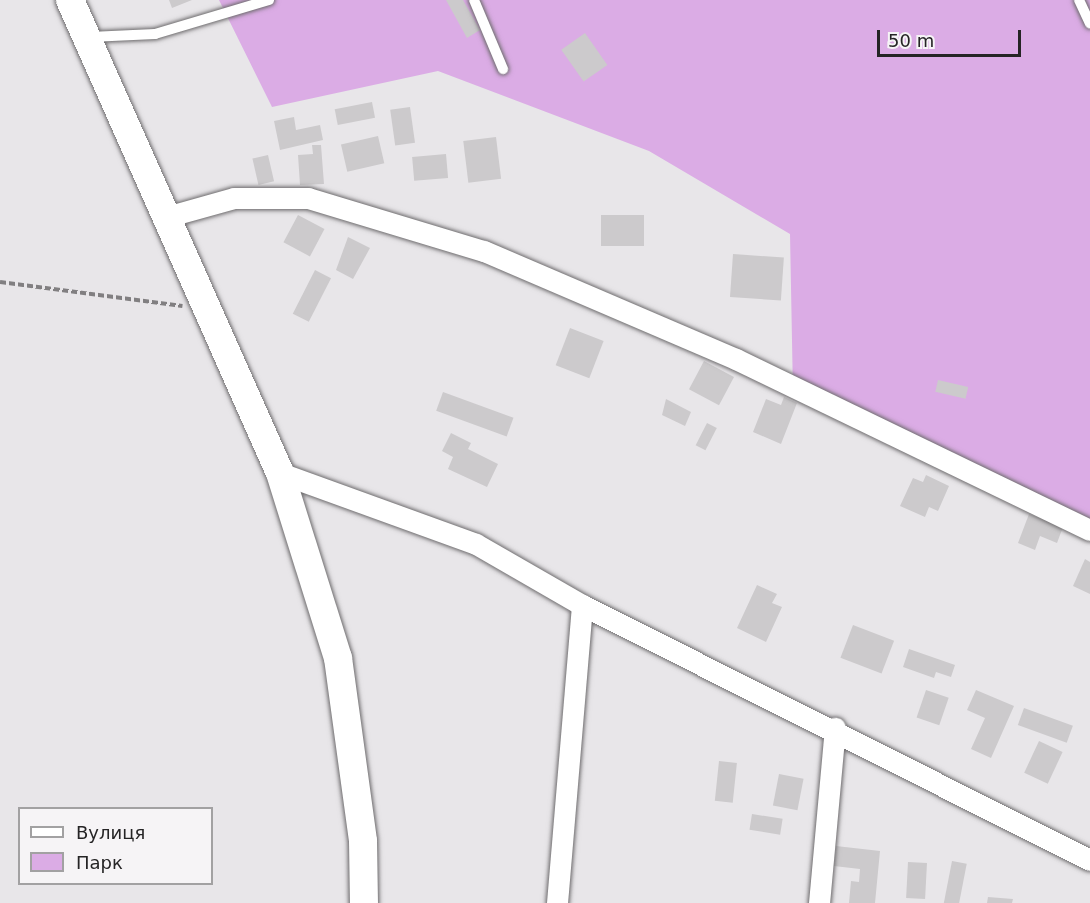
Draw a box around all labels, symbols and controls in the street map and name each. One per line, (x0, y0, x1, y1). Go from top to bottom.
scale bar (880, 18, 1024, 56)
text: 50 m (888, 30, 934, 51)
legend (18, 807, 213, 885)
text: Вулиця (76, 822, 145, 843)
text: Парк (76, 852, 123, 873)

